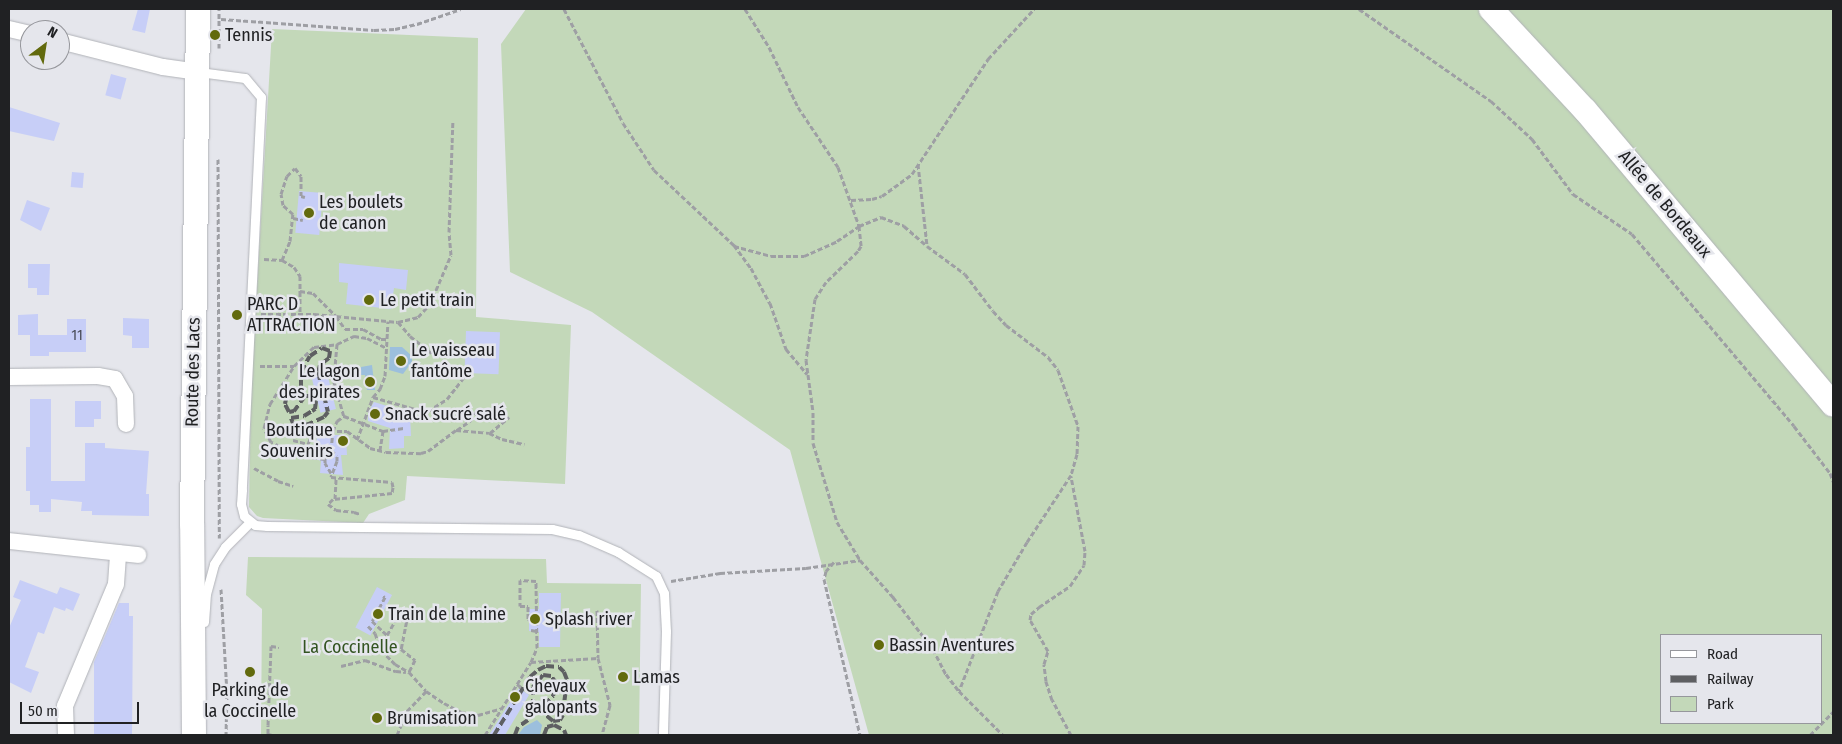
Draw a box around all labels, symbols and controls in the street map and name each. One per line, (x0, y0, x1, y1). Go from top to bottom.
north arrow (20, 20, 70, 70)
text: N (44, 23, 60, 42)
place label: Tennis (225, 24, 272, 46)
marker: Tennis (209, 29, 221, 41)
street label: Allée de Bordeaux (1614, 146, 1716, 262)
place label: Les boulets de canon (319, 192, 403, 234)
marker: Les boulets de canon (303, 207, 315, 219)
place label: Le petit train (380, 289, 474, 311)
marker: Le petit train (362, 293, 376, 307)
place label: PARC D ATTRACTION (247, 294, 336, 336)
marker: PARC D ATTRACTION (231, 309, 243, 321)
street label: Route des Lacs (181, 317, 205, 427)
house number: 11 (71, 327, 83, 345)
place label: Le vaisseau fantôme (411, 340, 495, 382)
marker: Le vaisseau fantôme (395, 355, 407, 367)
place label: Le lagon des pirates (279, 361, 360, 404)
marker: Le lagon des pirates (364, 376, 376, 388)
place label: Snack sucré salé (385, 403, 506, 425)
marker: Snack sucré salé (369, 408, 381, 420)
place label: Boutique Souvenirs (261, 420, 333, 462)
marker: Boutique Souvenirs (337, 435, 349, 447)
place label: Train de la mine (388, 603, 506, 625)
marker: Train de la mine (372, 608, 384, 620)
place label: Splash river (545, 608, 632, 630)
marker: Splash river (529, 613, 541, 625)
place label: Bassin Aventures (889, 634, 1014, 656)
legend (1660, 634, 1822, 724)
park label: La Coccinelle (302, 636, 398, 658)
marker: Bassin Aventures (873, 639, 885, 651)
text: Road (1707, 645, 1738, 663)
marker: Parking de la Coccinelle (244, 666, 256, 678)
place label: Lamas (633, 666, 680, 688)
text: Railway (1707, 670, 1754, 688)
marker: Lamas (617, 671, 629, 683)
place label: Chevaux galopants (525, 676, 597, 719)
place label: Parking de la Coccinelle (204, 680, 296, 722)
marker: Chevaux galopants (509, 691, 521, 703)
scale bar (22, 692, 141, 724)
text: Park (1707, 695, 1734, 713)
text: 50 m (28, 702, 58, 720)
place label: Brumisation (387, 707, 477, 729)
marker: Brumisation (371, 712, 383, 724)

